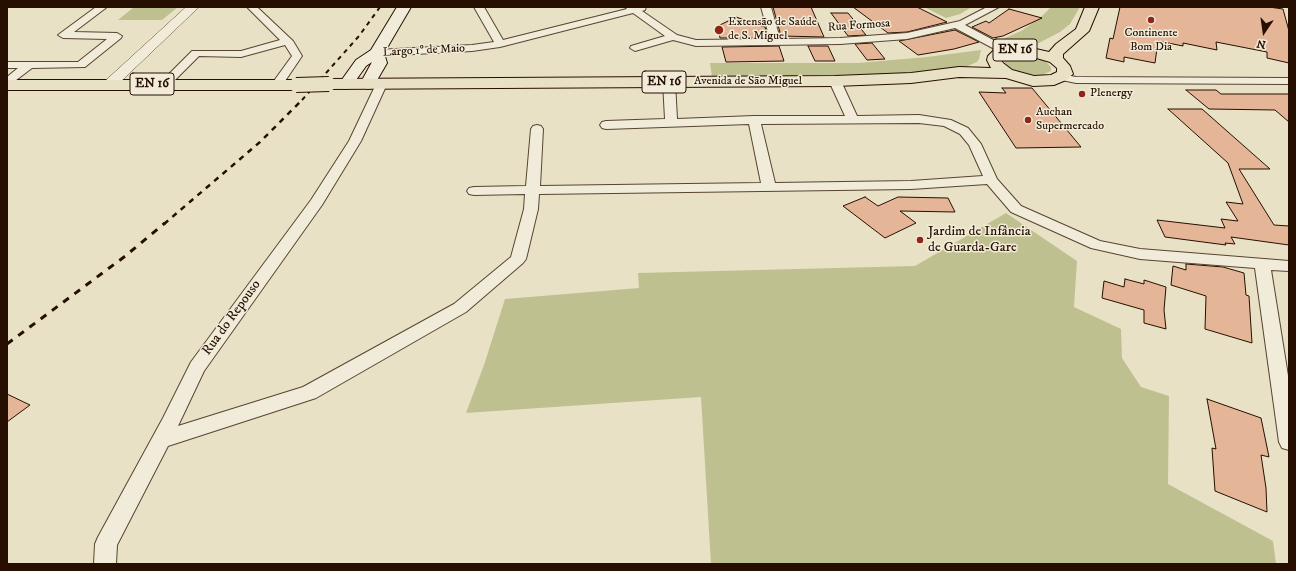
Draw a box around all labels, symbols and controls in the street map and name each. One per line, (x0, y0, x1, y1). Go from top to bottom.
north arrow (1244, 12, 1284, 52)
marker: Continente Bom Dia (1146, 15, 1156, 25)
place label: Extensão de Saúde de S. Miguel (728, 16, 817, 44)
street label: Rua Formosa (827, 17, 891, 35)
marker: Extensão de Saúde de S. Miguel (713, 24, 725, 36)
place label: Continente Bom Dia (1124, 27, 1178, 55)
text: N (1255, 36, 1267, 52)
road number: EN 16 (993, 39, 1037, 61)
street label: Largo 1º de Maio (383, 42, 465, 60)
road number: EN 16 (642, 71, 686, 93)
road number: EN 16 (130, 73, 174, 95)
street label: Avenida de São Miguel (694, 75, 802, 89)
place label: Plenergy (1090, 87, 1133, 101)
marker: Plenergy (1077, 89, 1087, 99)
place label: Auchan Supermercado (1036, 106, 1104, 134)
marker: Auchan Supermercado (1023, 115, 1033, 125)
place label: Jardim de Infância de Guarda-Gare (928, 224, 1031, 256)
marker: Jardim de Infância de Guarda-Gare (915, 235, 925, 245)
street label: Rua do Repouso (199, 277, 265, 359)

